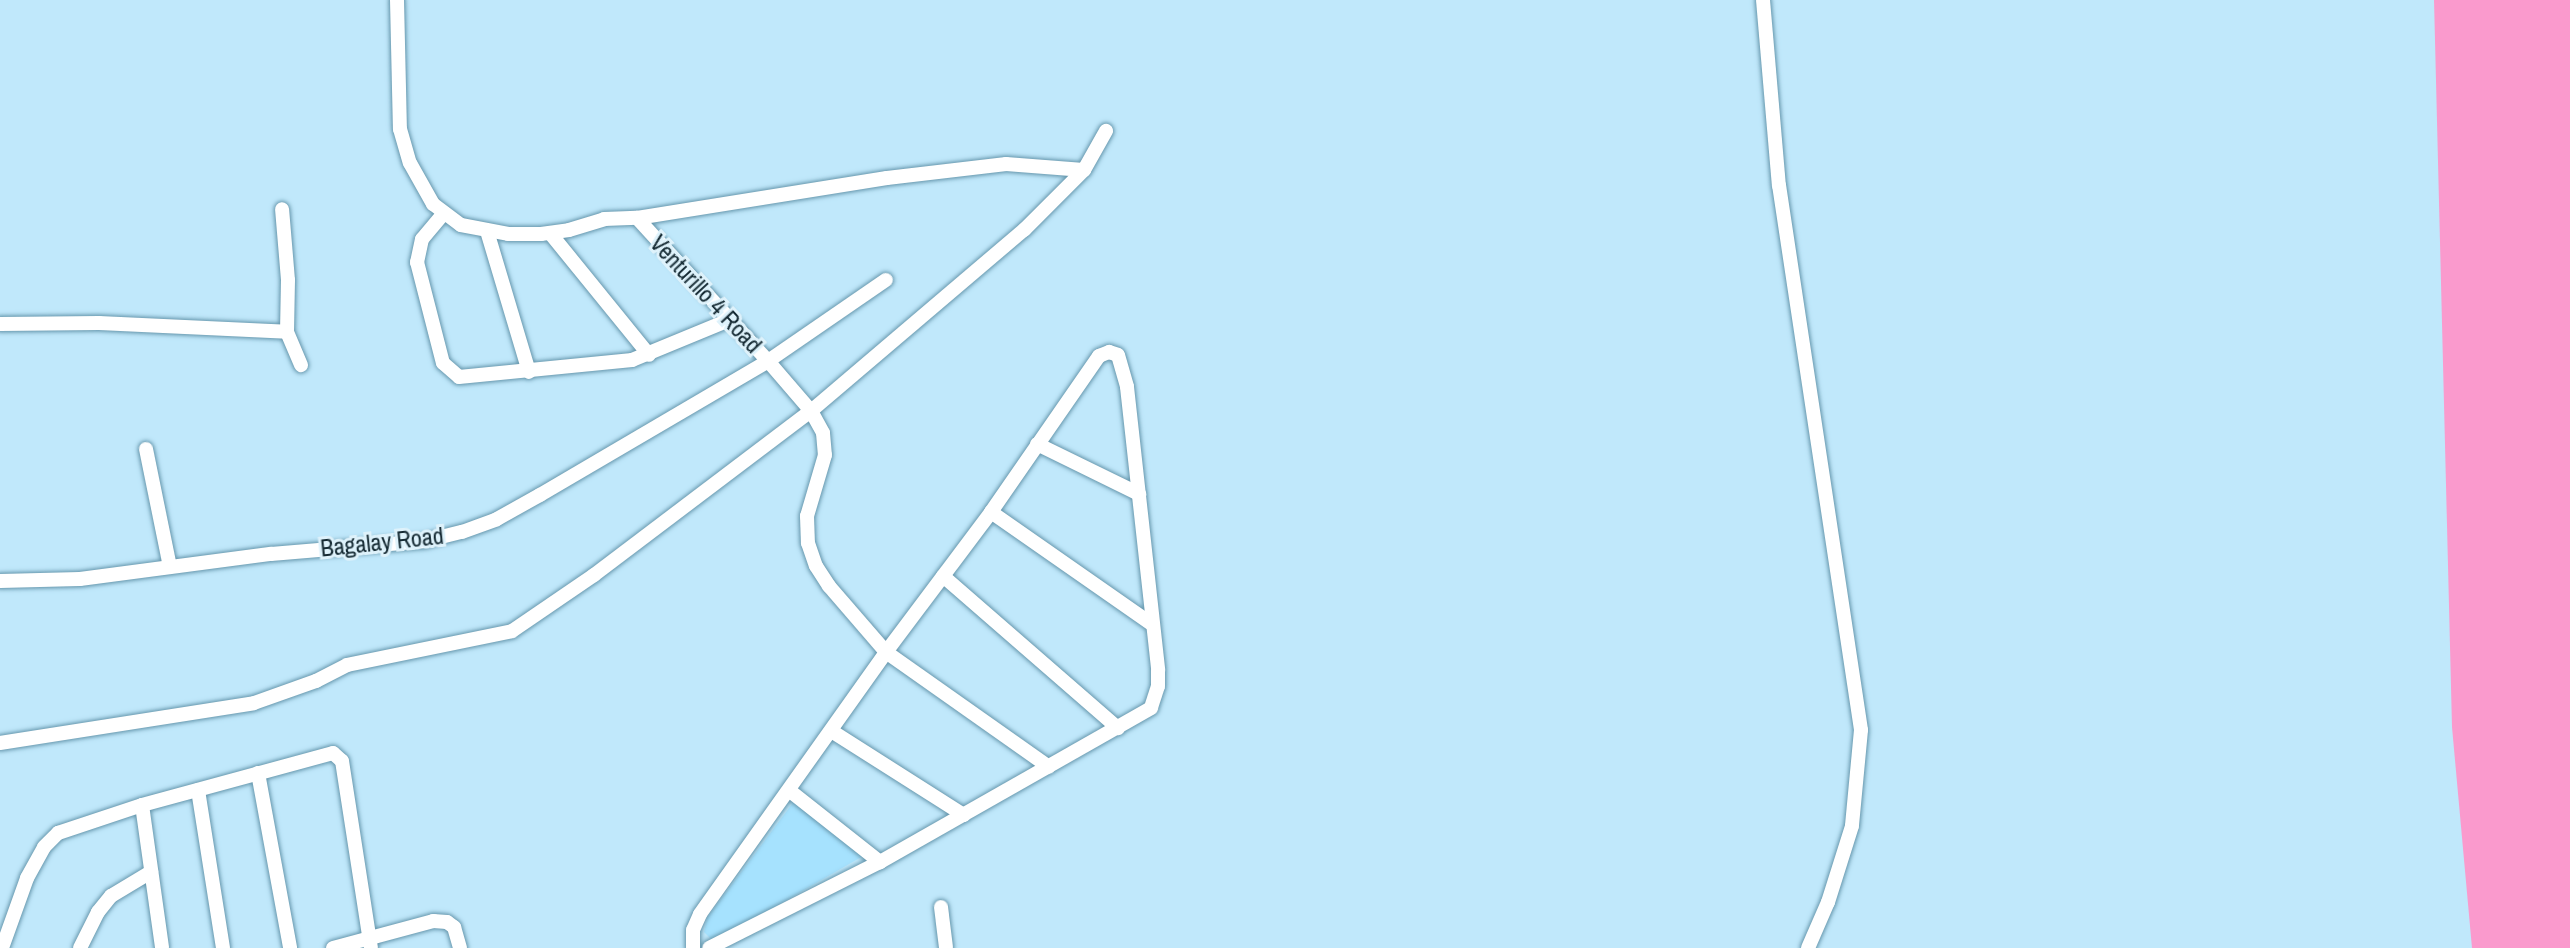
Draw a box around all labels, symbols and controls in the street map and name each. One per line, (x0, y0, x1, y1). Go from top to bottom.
street label: Venturillo 4 Road (644, 229, 768, 359)
street label: Bagalay Road (319, 521, 445, 563)

